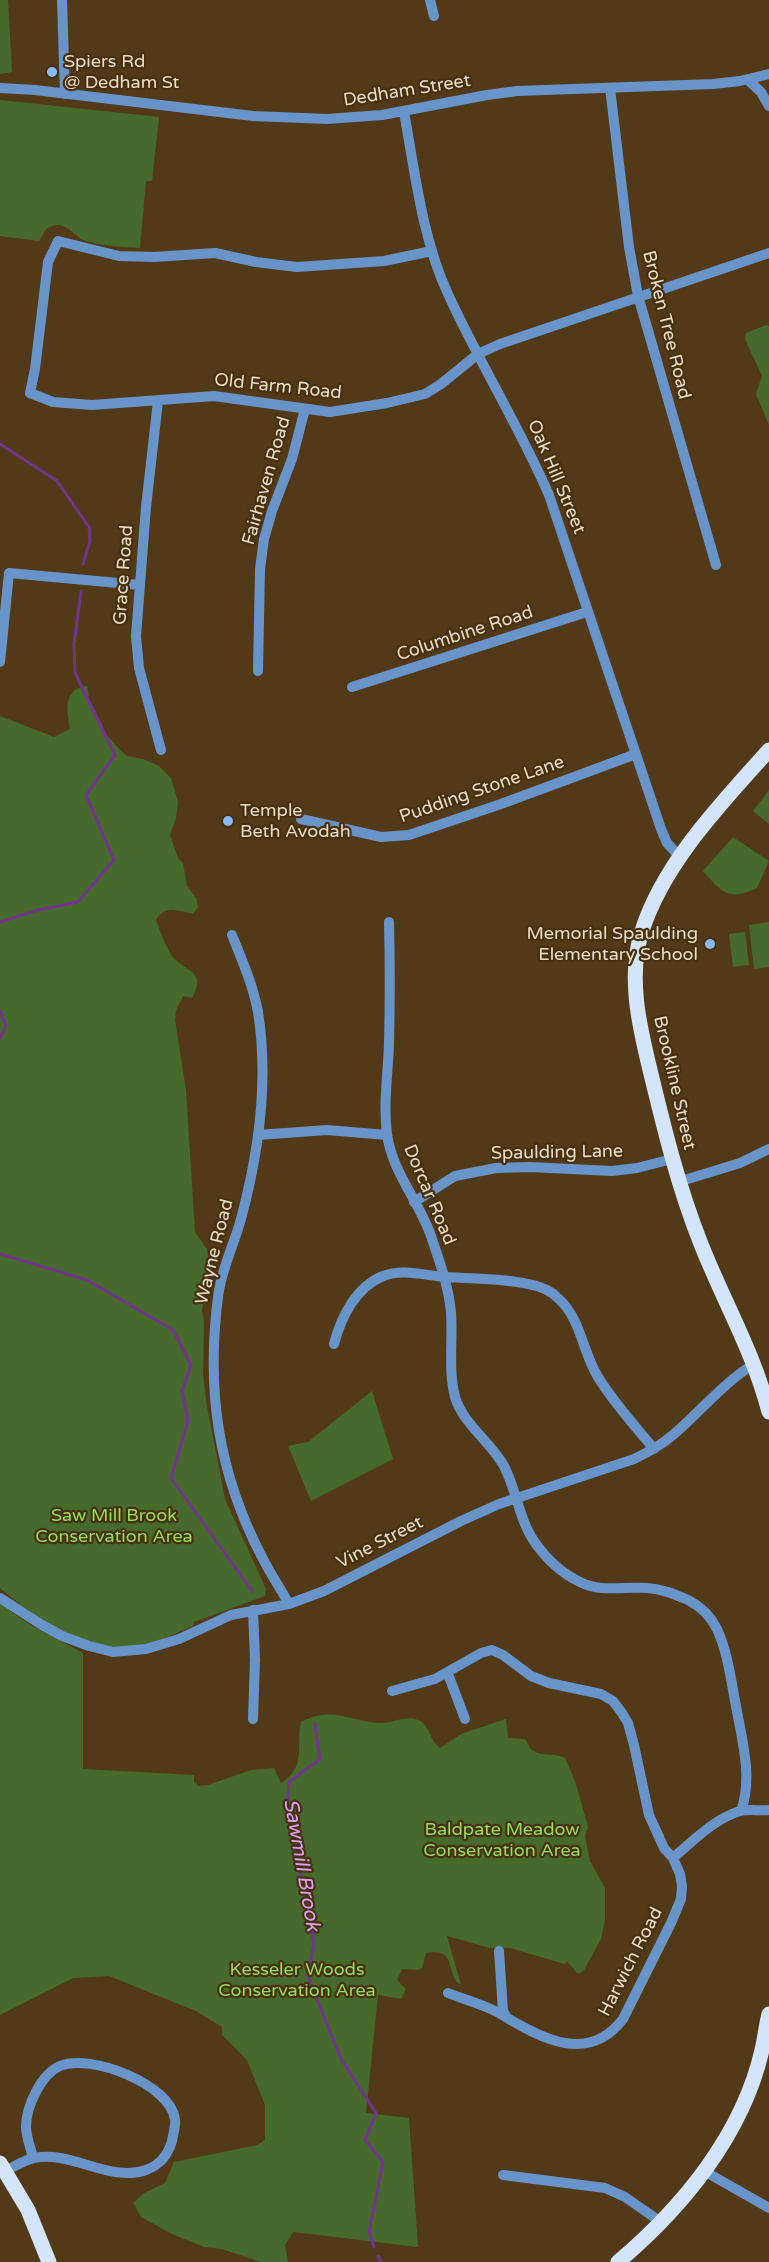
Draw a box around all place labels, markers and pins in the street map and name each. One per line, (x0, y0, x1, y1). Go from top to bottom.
place label: Spiers Rd @ Dedham St (64, 51, 179, 94)
marker: Spiers Rd @ Dedham St (45, 65, 59, 79)
place label: Temple Beth Avodah (240, 800, 351, 842)
marker: Temple Beth Avodah (221, 814, 235, 828)
place label: Memorial Spaulding Elementary School (527, 923, 698, 966)
marker: Memorial Spaulding Elementary School (703, 937, 717, 951)

